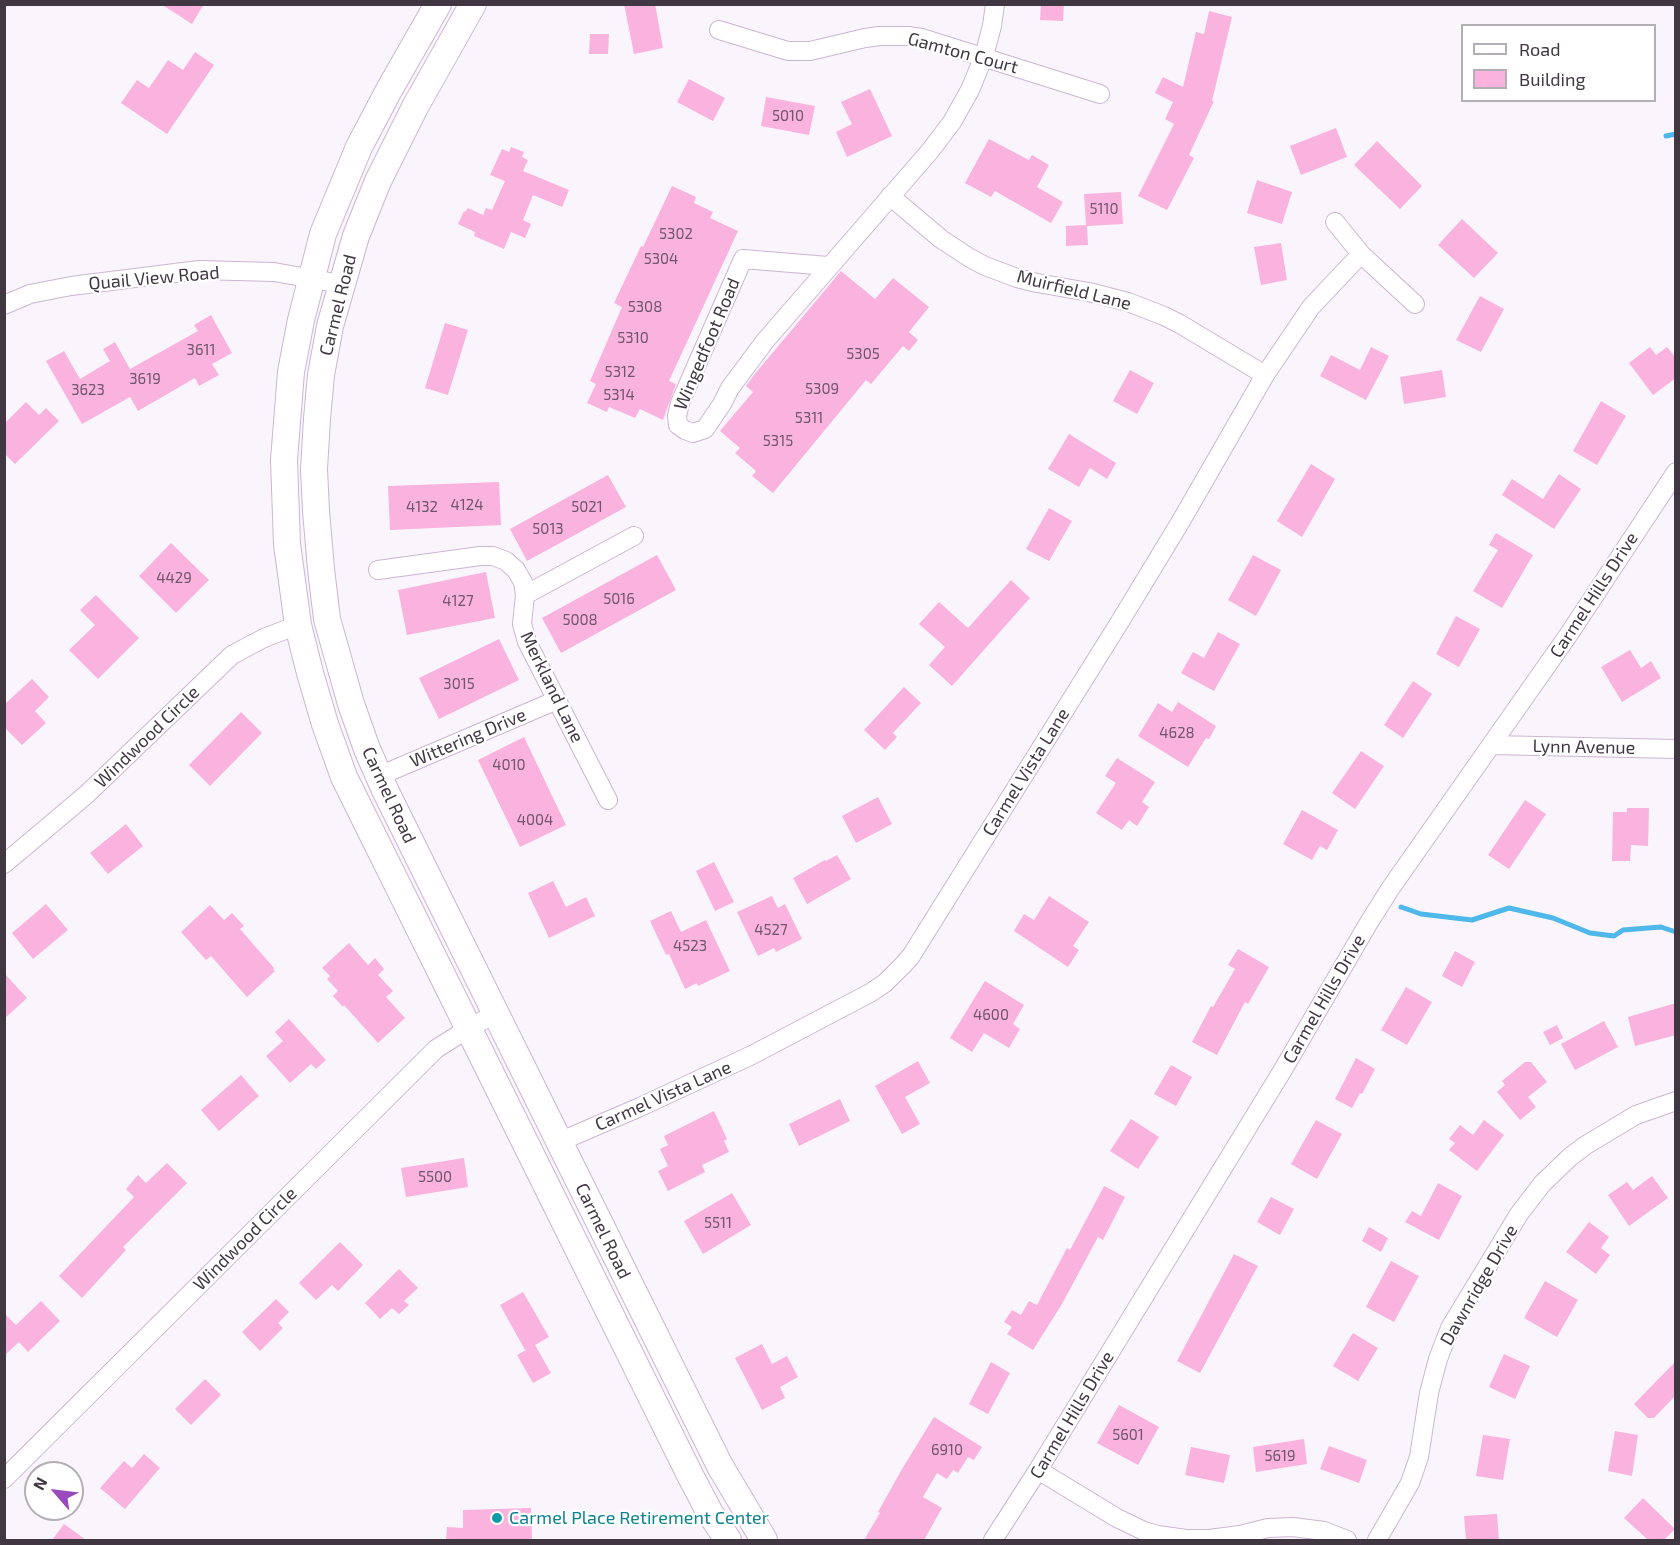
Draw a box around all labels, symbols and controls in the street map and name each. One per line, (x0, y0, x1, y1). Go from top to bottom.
legend (1461, 24, 1656, 102)
street label: Gamton Court (905, 28, 1021, 78)
text: Road (1519, 38, 1560, 60)
text: Building (1519, 68, 1586, 90)
house number: 5010 (772, 107, 804, 125)
house number: 5110 (1089, 200, 1119, 218)
house number: 5302 (659, 225, 693, 243)
house number: 5304 (644, 250, 678, 268)
street label: Carmel Road (315, 252, 361, 358)
street label: Quail View Road (88, 262, 220, 294)
street label: Muirfield Lane (1015, 265, 1133, 315)
street label: Wingedfoot Road (669, 275, 745, 413)
house number: 5308 (628, 298, 662, 316)
house number: 5310 (617, 329, 649, 347)
house number: 3611 (187, 341, 215, 359)
house number: 5305 (846, 345, 880, 363)
house number: 5312 (605, 363, 635, 381)
house number: 3619 (129, 370, 161, 388)
house number: 5309 (805, 380, 839, 398)
house number: 3623 (71, 381, 105, 399)
house number: 5314 (603, 386, 635, 404)
house number: 5311 (795, 409, 823, 427)
house number: 5315 (763, 432, 793, 450)
house number: 4124 (451, 496, 483, 514)
house number: 4132 (406, 498, 438, 516)
house number: 5021 (571, 498, 603, 516)
house number: 5013 (532, 520, 564, 538)
street label: Carmel Hills Drive (1545, 528, 1643, 662)
house number: 4429 (156, 569, 192, 587)
house number: 5016 (603, 590, 635, 608)
house number: 4127 (442, 592, 474, 610)
house number: 5008 (562, 611, 598, 629)
street label: Merkland Lane (516, 628, 588, 746)
house number: 3015 (443, 675, 475, 693)
street label: Windwood Circle (90, 682, 204, 792)
street label: Wittering Drive (407, 704, 529, 772)
street label: Carmel Vista Lane (978, 704, 1074, 840)
house number: 4628 (1159, 724, 1195, 742)
street label: Lynn Avenue (1532, 735, 1636, 759)
street label: Carmel Road (357, 743, 421, 847)
house number: 4010 (492, 756, 526, 774)
house number: 4004 (517, 811, 553, 829)
house number: 4527 (754, 921, 788, 939)
street label: Carmel Hills Drive (1278, 931, 1370, 1067)
house number: 4523 (673, 937, 707, 955)
house number: 4600 (973, 1006, 1009, 1024)
street label: Carmel Vista Lane (592, 1056, 734, 1136)
house number: 5500 (418, 1168, 452, 1186)
street label: Carmel Road (571, 1180, 635, 1282)
street label: Windwood Circle (189, 1183, 301, 1295)
house number: 5511 (704, 1214, 732, 1232)
street label: Dawnridge Drive (1436, 1221, 1522, 1349)
street label: Carmel Hills Drive (1025, 1347, 1119, 1483)
house number: 5601 (1112, 1426, 1144, 1444)
house number: 6910 (931, 1441, 963, 1459)
house number: 5619 (1264, 1447, 1296, 1465)
north arrow (24, 1461, 84, 1521)
text: N (28, 1474, 51, 1493)
place label: Carmel Place Retirement Center (509, 1507, 769, 1529)
marker: Carmel Place Retirement Center (490, 1511, 504, 1525)

